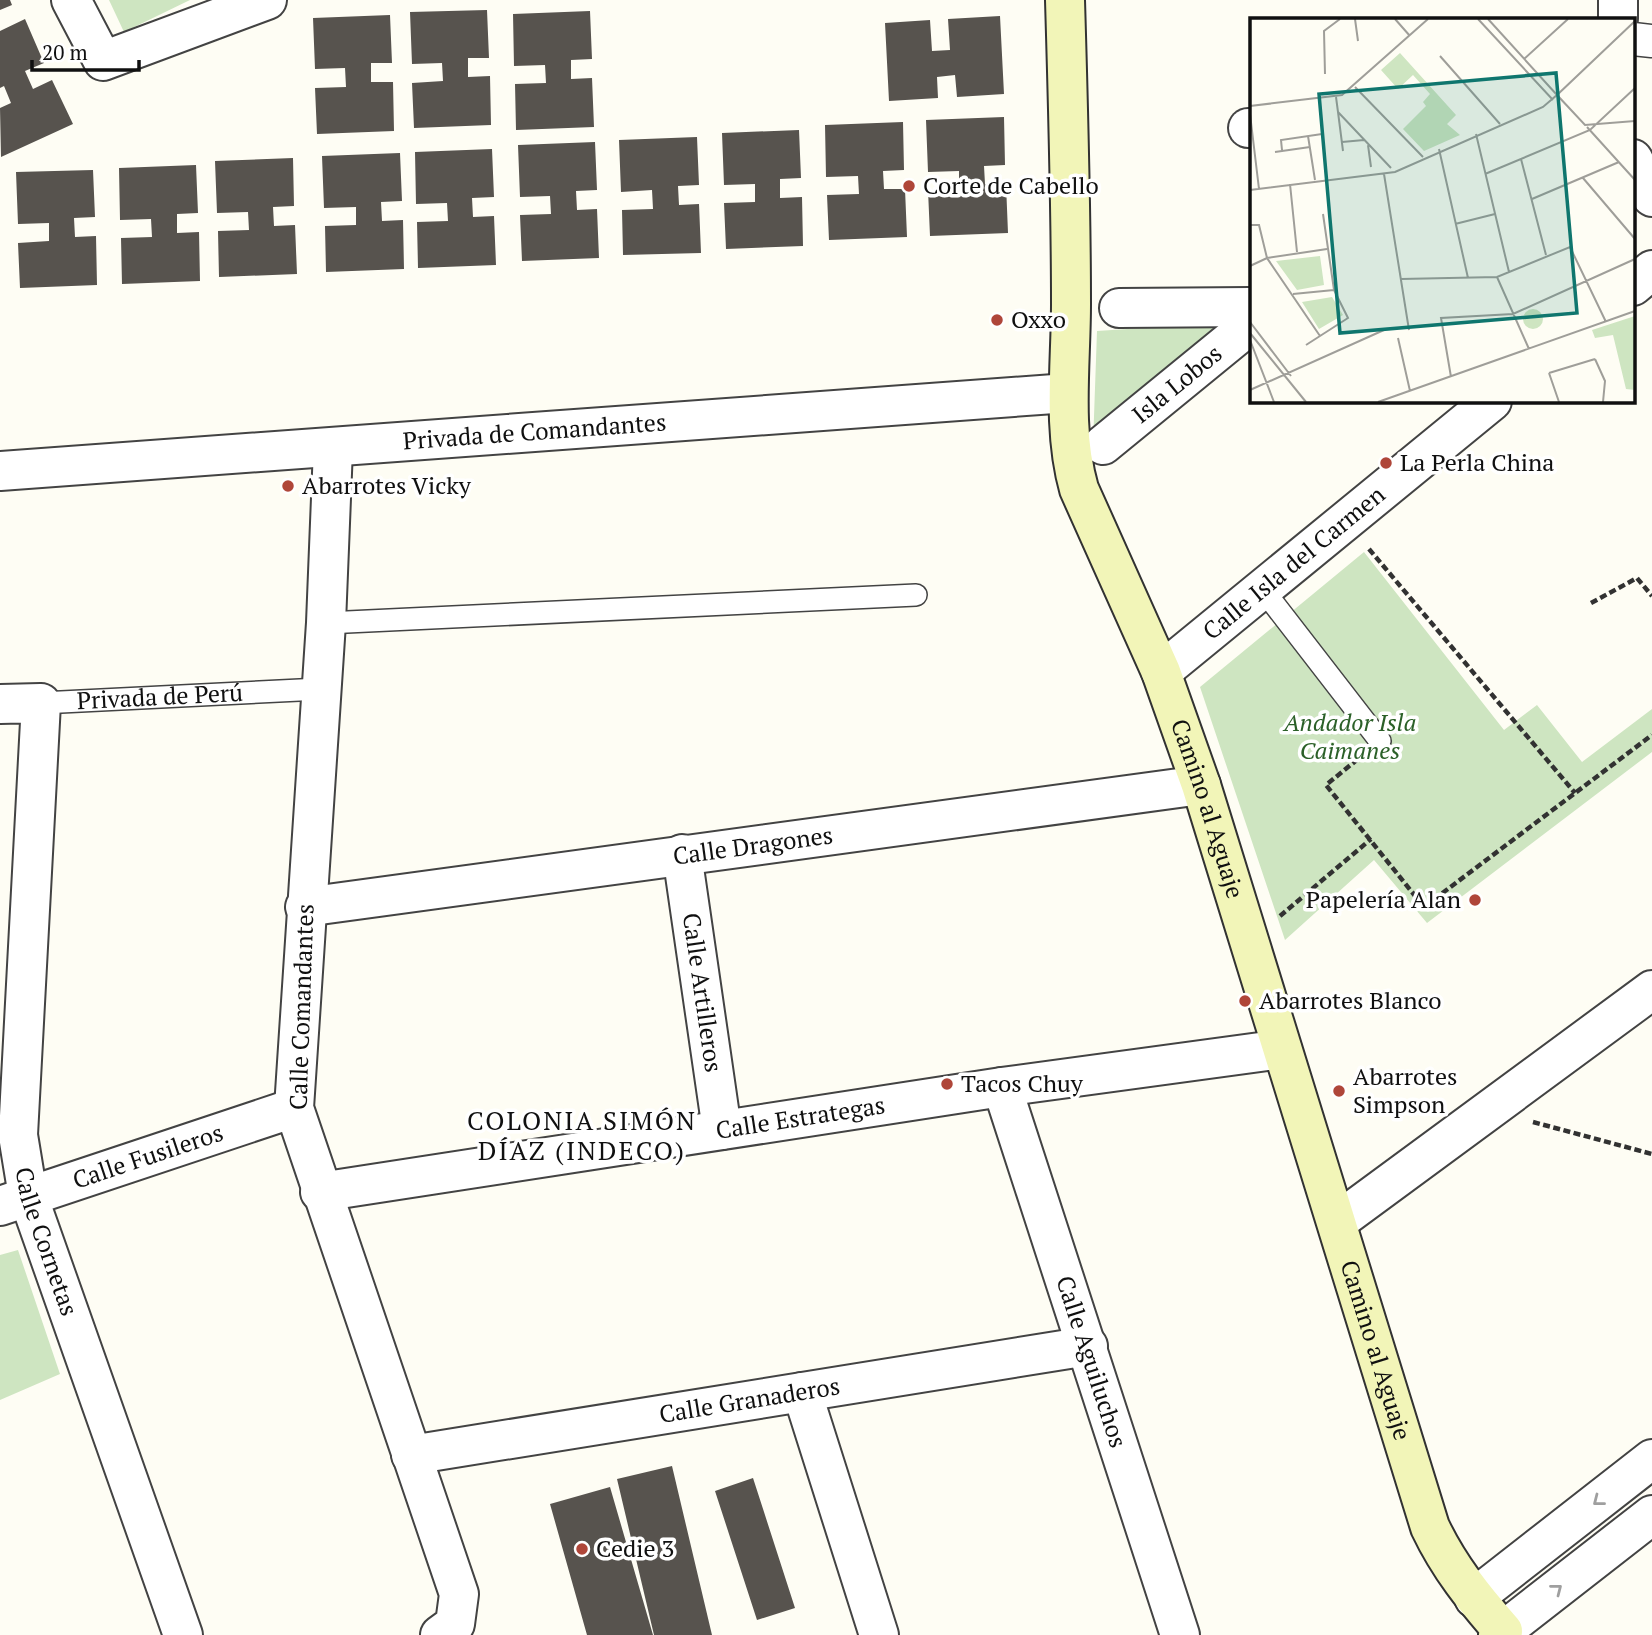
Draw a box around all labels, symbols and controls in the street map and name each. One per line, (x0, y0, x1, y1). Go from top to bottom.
inset map (1250, 18, 1634, 402)
scale bar (32, 28, 138, 72)
text: 20 m (42, 38, 88, 66)
place label: Corte de Cabello (923, 169, 1099, 201)
marker: Corte de Cabello (901, 178, 917, 194)
place label: Oxxo (1011, 303, 1066, 335)
marker: Oxxo (989, 312, 1005, 328)
street label: Isla Lobos (1125, 337, 1228, 430)
street label: Privada de Comandantes (402, 405, 667, 457)
place label: La Perla China (1400, 446, 1554, 478)
marker: La Perla China (1378, 455, 1394, 471)
place label: Abarrotes Vicky (302, 469, 472, 501)
marker: Abarrotes Vicky (280, 478, 296, 494)
street label: Calle Isla del Carmen (1196, 478, 1391, 646)
street label: Privada de Perú (76, 676, 244, 716)
park label: Andador Isla Caimanes (1282, 706, 1416, 766)
street label: Camino al Aguaje (1164, 715, 1252, 902)
street label: Calle Dragones (671, 818, 835, 872)
place label: Papelería Alan (1306, 883, 1461, 915)
marker: Papelería Alan (1467, 892, 1483, 908)
street label: Calle Comandantes (281, 903, 321, 1111)
street label: Calle Artilleros (676, 911, 730, 1074)
place label: Abarrotes Blanco (1259, 984, 1442, 1016)
marker: Abarrotes Blanco (1237, 993, 1253, 1009)
place label: Abarrotes Simpson (1353, 1060, 1457, 1120)
place label: Tacos Chuy (961, 1067, 1084, 1099)
marker: Tacos Chuy (939, 1076, 955, 1092)
marker: Abarrotes Simpson (1331, 1083, 1347, 1099)
street label: Calle Estrategas (713, 1088, 887, 1146)
district label: COLONIA SIMÓN DÍAZ (INDECO) (467, 1103, 697, 1167)
street label: Calle Fusileros (68, 1116, 227, 1196)
street label: Calle Cornetas (9, 1165, 86, 1320)
street label: Camino al Aguaje (1334, 1256, 1419, 1444)
street label: Calle Aguiluchos (1049, 1272, 1135, 1451)
street label: Calle Granaderos (657, 1369, 842, 1430)
one-way arrow (1593, 1492, 1606, 1505)
place label: Cedie 3 (596, 1532, 674, 1564)
marker: Cedie 3 (574, 1541, 590, 1557)
one-way arrow (1549, 1584, 1562, 1597)

